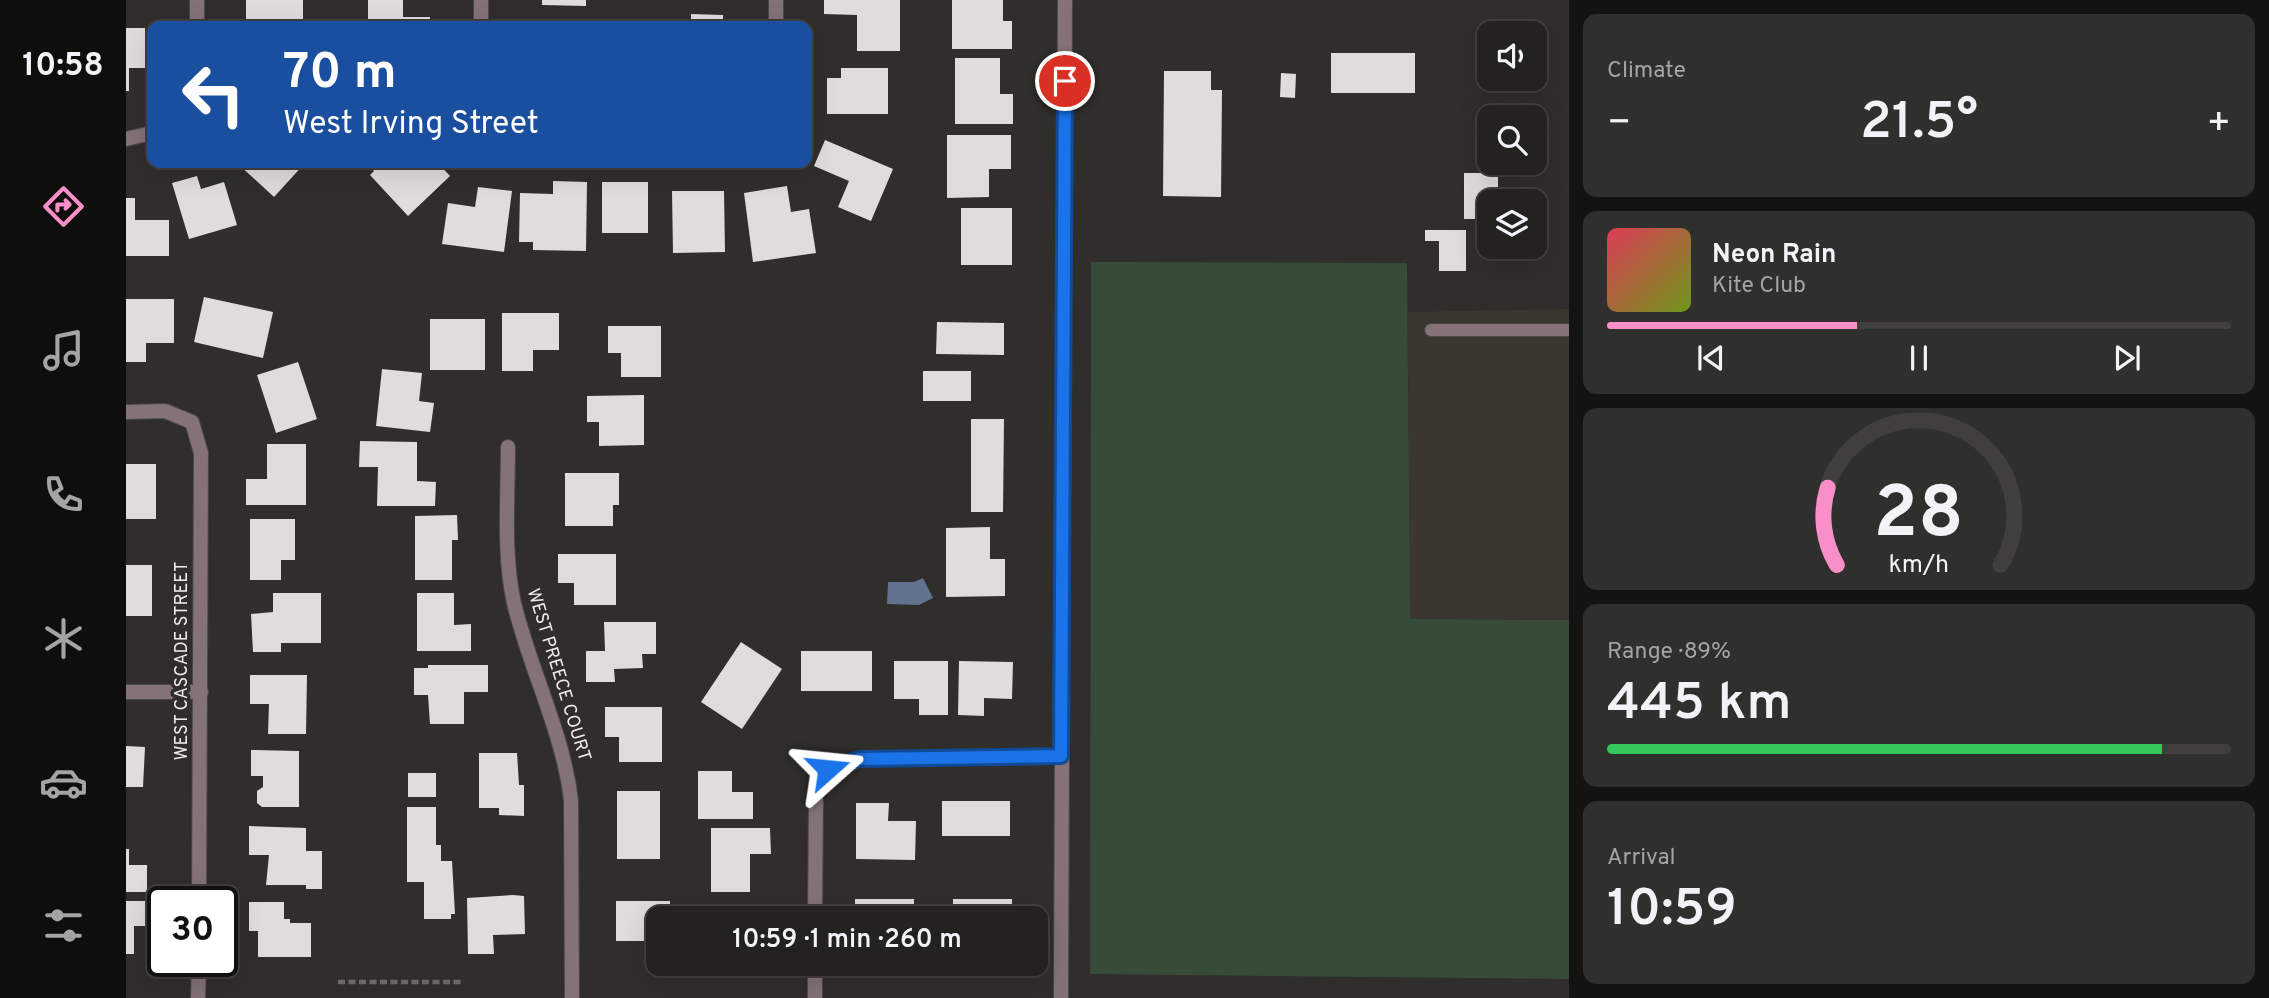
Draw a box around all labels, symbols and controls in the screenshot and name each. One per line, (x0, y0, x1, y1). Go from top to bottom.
map controls (1477, 21, 1547, 259)
button: sound (1477, 21, 1547, 91)
text: 70 m (283, 44, 397, 106)
text: 10:58 (22, 47, 104, 87)
icon: left (168, 49, 259, 140)
pin (1035, 51, 1095, 111)
text: Climate (1607, 57, 1686, 86)
icon: arrive (1046, 62, 1084, 100)
text: 21.5° (1860, 91, 1978, 157)
text: − (1607, 100, 1632, 149)
text: + (2206, 100, 2231, 149)
text: West Irving Street (283, 105, 539, 145)
button: search (1477, 105, 1547, 175)
icon: directions (39, 182, 88, 231)
button: layers (1477, 189, 1547, 259)
text: Neon Rain (1712, 239, 1837, 272)
text: Kite Club (1712, 272, 1806, 301)
icon: music (39, 326, 88, 375)
icon: previous (1692, 339, 1730, 377)
icon: pause (1900, 339, 1938, 377)
icon: next (2108, 339, 2146, 377)
icon: phone (39, 470, 88, 519)
text: 28 (1874, 471, 1964, 563)
text: km/h (1889, 550, 1949, 582)
street label: WEST CASCADE STREET (171, 561, 194, 761)
street label: WEST PREECE COURT (521, 586, 595, 764)
icon: climate (39, 614, 88, 663)
text: Range · 89% (1607, 638, 1731, 667)
text: 445 km (1607, 672, 1792, 738)
position arrow (791, 732, 865, 806)
icon: car (39, 758, 88, 807)
text: Arrival (1607, 844, 1676, 873)
text: 10:59 (1607, 878, 1737, 944)
speed limit sign: 30 (147, 886, 238, 977)
icon: filters (39, 901, 88, 950)
text: 10:59 · 1 min · 260 m (732, 924, 962, 957)

